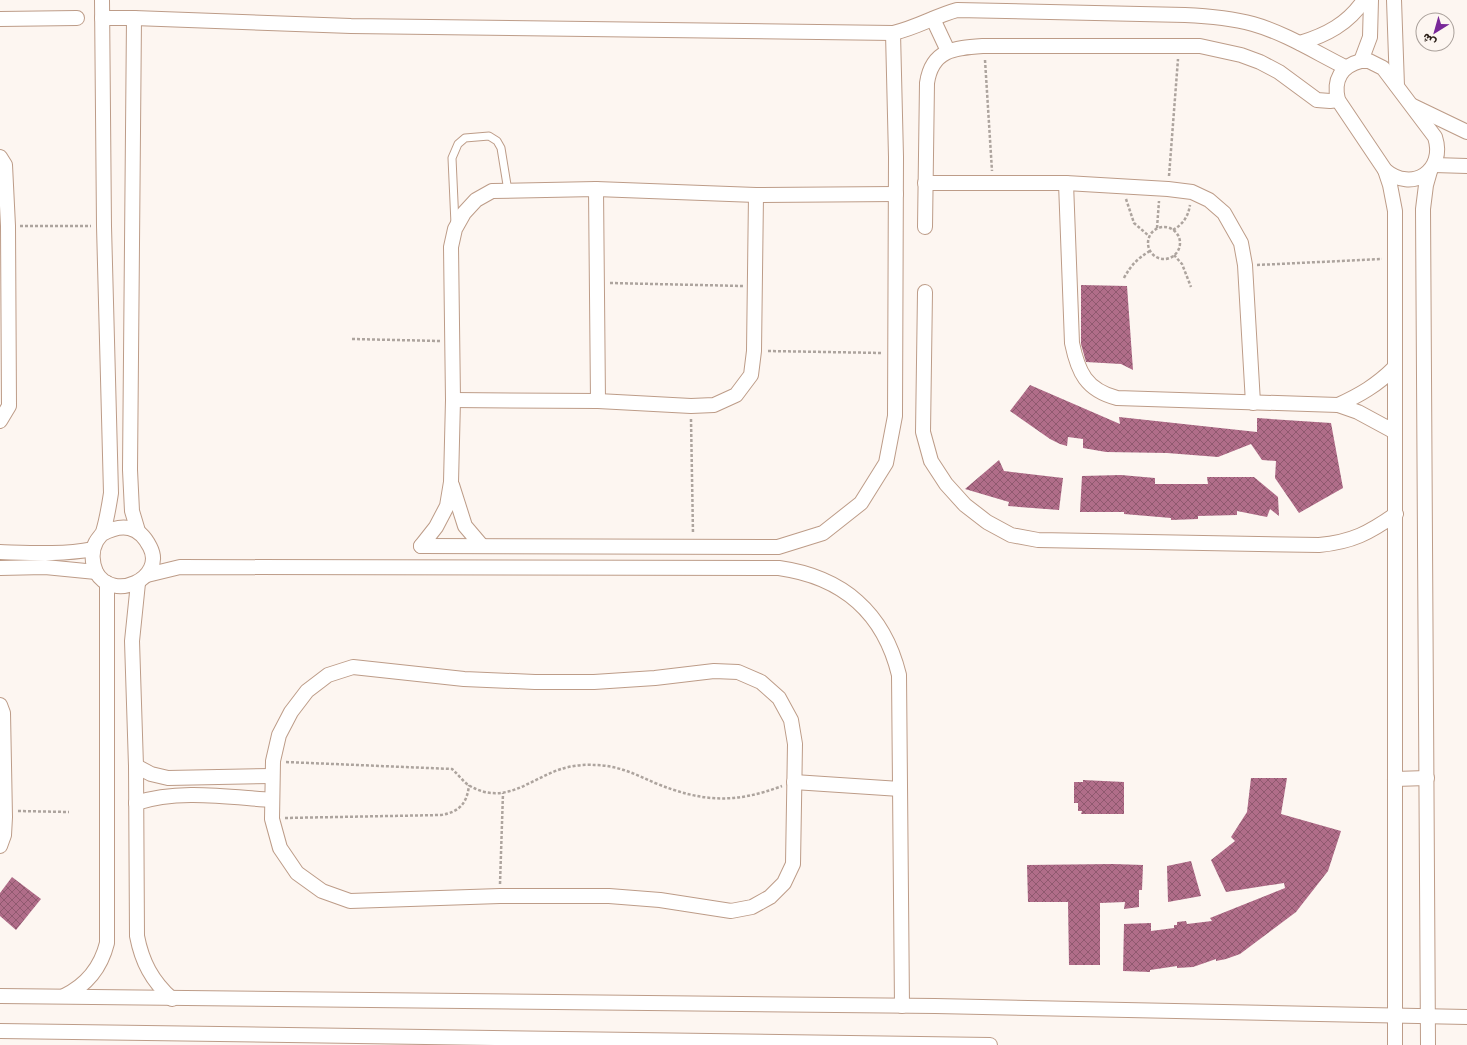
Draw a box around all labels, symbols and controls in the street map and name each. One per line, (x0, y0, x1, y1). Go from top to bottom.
north arrow (1415, 12, 1455, 52)
text: ش (1420, 30, 1439, 49)

